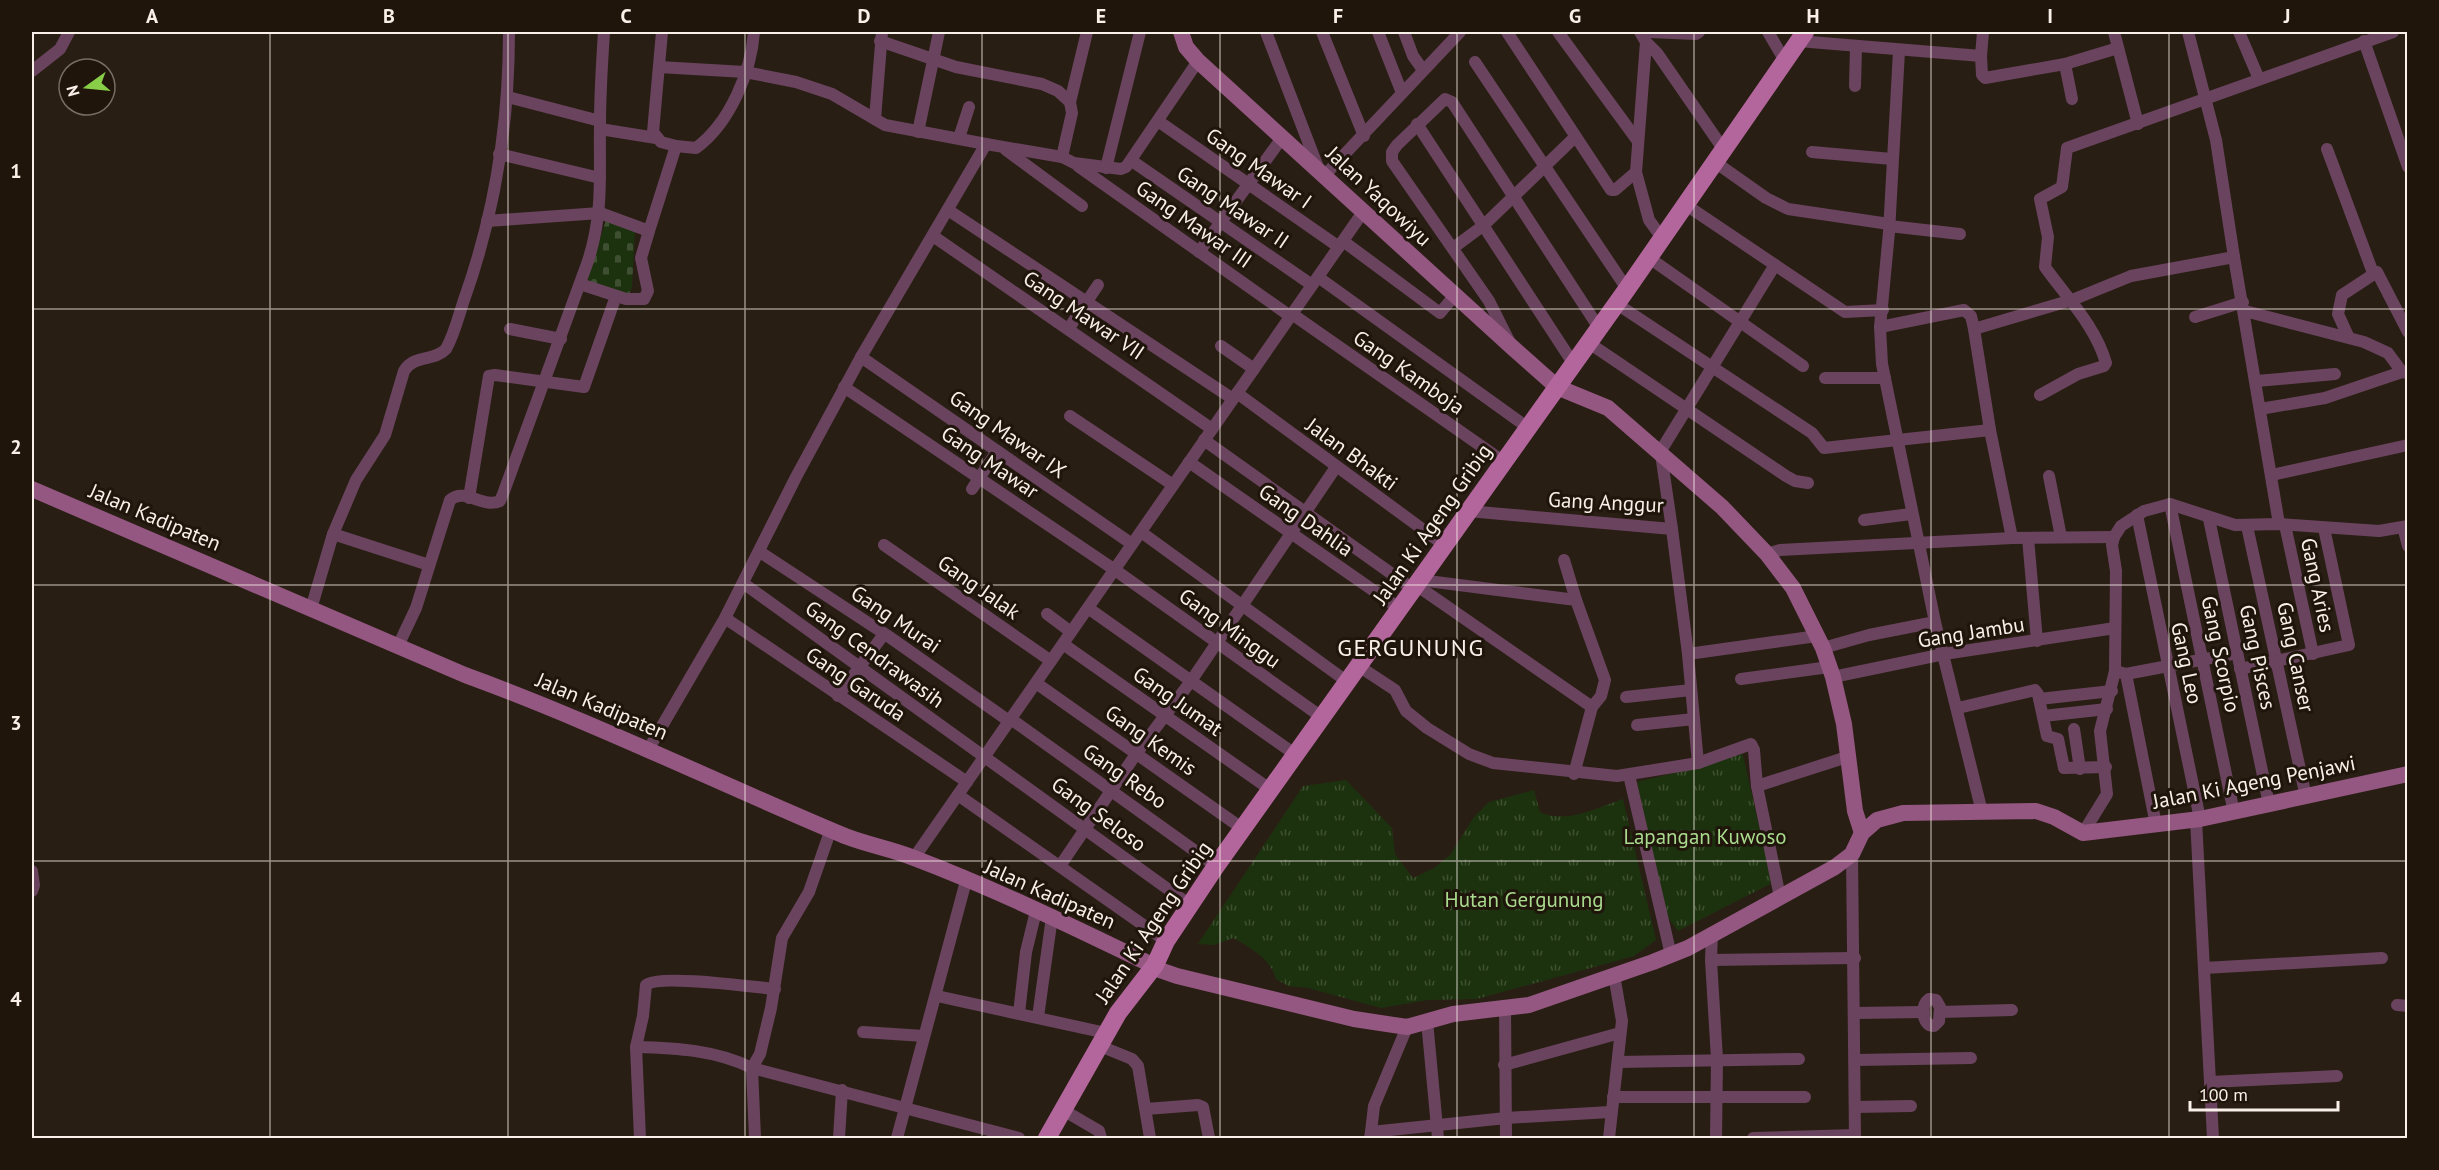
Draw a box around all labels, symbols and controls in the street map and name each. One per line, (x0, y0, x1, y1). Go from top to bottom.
text: A (146, 3, 159, 29)
text: B (383, 3, 395, 29)
text: C (620, 3, 632, 29)
text: D (858, 3, 871, 29)
text: E (1096, 3, 1106, 29)
text: F (1333, 3, 1343, 29)
text: G (1569, 3, 1581, 29)
text: H (1806, 3, 1820, 29)
text: I (2047, 3, 2053, 29)
text: J (2283, 3, 2290, 29)
north arrow (57, 57, 117, 117)
text: N (61, 83, 84, 99)
street label: Gang Mawar I (1201, 122, 1317, 214)
street label: Jalan Yaqowiyu (1320, 140, 1437, 252)
text: 1 (10, 158, 22, 184)
street label: Gang Mawar II (1172, 160, 1294, 254)
street label: Gang Mawar III (1131, 174, 1257, 274)
street label: Gang Mawar VII (1018, 264, 1150, 366)
street label: Gang Kamboja (1348, 324, 1470, 420)
street label: Gang Mawar IX (945, 385, 1071, 483)
street label: Jalan Bhakti (1300, 411, 1403, 496)
street label: Gang Mawar (937, 420, 1043, 504)
text: 2 (10, 434, 22, 460)
street label: Jalan Ki Ageng Gribig (1366, 439, 1497, 610)
street label: Jalan Kadipaten (84, 477, 225, 557)
street label: Gang Dahlia (1253, 478, 1359, 562)
street label: Gang Anggur (1547, 485, 1665, 519)
street label: Gang Aries (2295, 535, 2341, 635)
street label: Gang Jalak (932, 549, 1026, 625)
street label: Gang Murai (846, 579, 946, 659)
street label: Gang Minggu (1174, 582, 1286, 674)
street label: Gang Scorpio (2195, 593, 2247, 715)
street label: Gang Cendrawasih (800, 594, 950, 714)
street label: Gang Canser (2271, 600, 2321, 714)
street label: Gang Pisces (2234, 602, 2282, 712)
street label: Gang Jambu (1916, 610, 2026, 654)
street label: Gang Leo (2165, 620, 2209, 706)
district label: GERGUNUNG (1337, 632, 1485, 663)
street label: Gang Garuda (801, 641, 911, 727)
street label: Gang Jumat (1128, 660, 1228, 742)
street label: Jalan Kadipaten (531, 666, 672, 746)
street label: Gang Kemis (1100, 699, 1202, 781)
text: 3 (10, 710, 22, 736)
street label: Gang Rebo (1078, 737, 1172, 815)
street label: Jalan Ki Ageng Penjawi (2149, 749, 2358, 815)
street label: Gang Seloso (1046, 770, 1152, 858)
park label: Lapangan Kuwoso (1623, 823, 1787, 850)
street label: Jalan Ki Ageng Gribig (1088, 836, 1217, 1009)
street label: Jalan Kadipaten (979, 853, 1120, 935)
park label: Hutan Gergunung (1445, 886, 1603, 913)
text: 4 (10, 986, 22, 1012)
scale bar (2190, 1074, 2338, 1112)
text: 100 m (2199, 1083, 2248, 1106)

